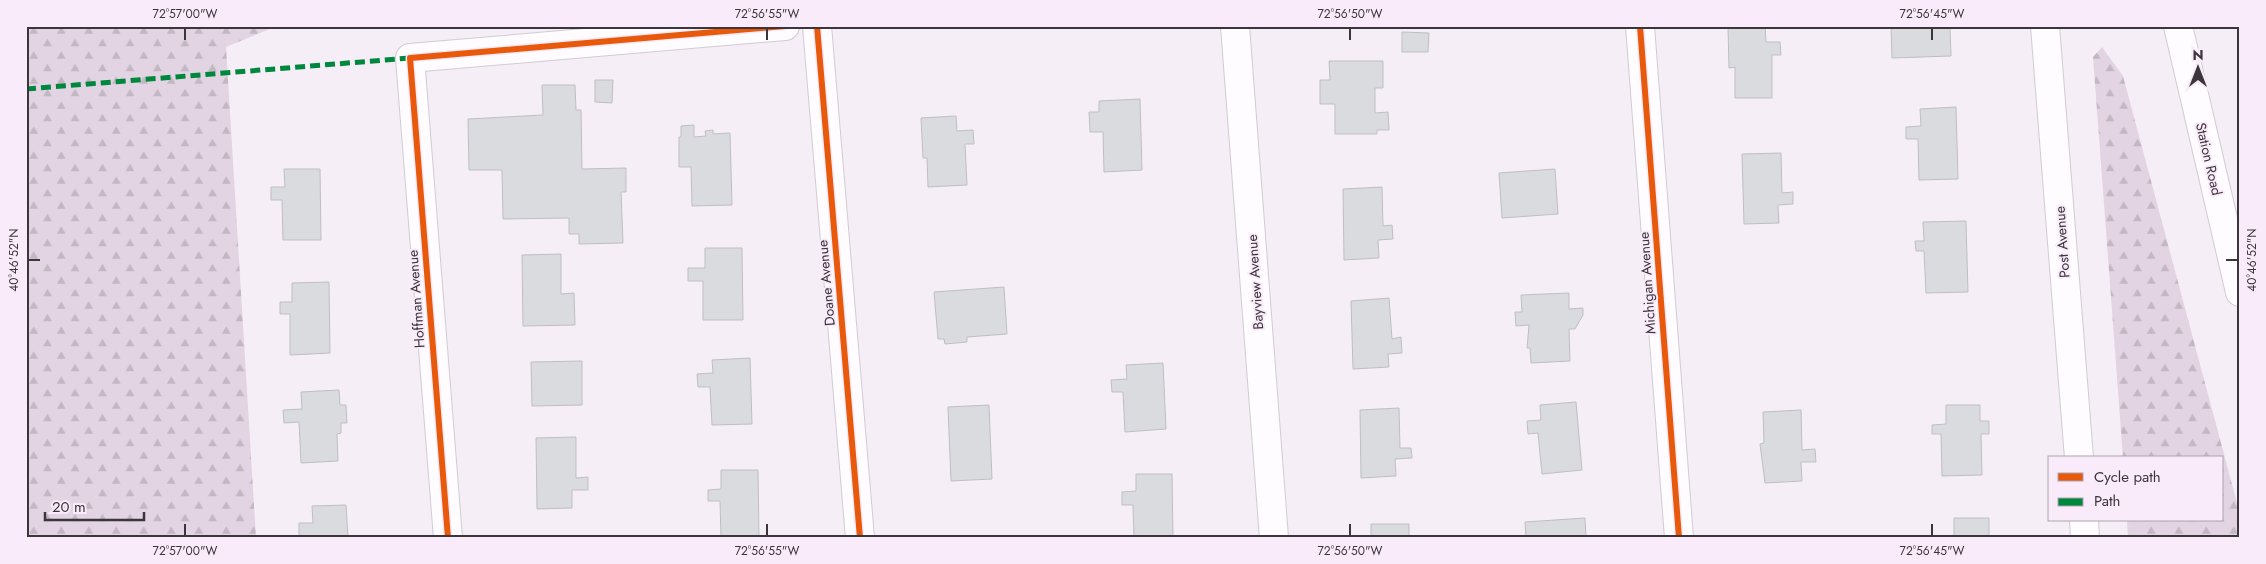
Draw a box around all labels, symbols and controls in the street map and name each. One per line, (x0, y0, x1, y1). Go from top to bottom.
text: 72°57'00"W (153, 5, 218, 23)
text: 72°56'55"W (735, 5, 799, 23)
text: 72°56'50"W (1318, 5, 1383, 23)
text: 72°56'45"W (1900, 5, 1965, 23)
north arrow (2174, 42, 2224, 92)
text: N (2192, 45, 2204, 65)
street label: Station Road (2191, 121, 2227, 197)
street label: Post Avenue (2050, 206, 2074, 278)
text: 40°46'52"N (5, 228, 23, 292)
text: 40°46'52"N (2243, 228, 2261, 292)
street label: Michigan Avenue (1633, 231, 1661, 335)
street label: Bayview Avenue (1242, 234, 1268, 330)
street label: Doane Avenue (812, 239, 840, 327)
street label: Hoffman Avenue (403, 249, 429, 349)
legend (2048, 456, 2224, 522)
text: Cycle path (2094, 466, 2161, 488)
scale bar (45, 489, 144, 521)
text: Path (2094, 490, 2120, 512)
text: 20 m (52, 496, 86, 518)
text: 72°57'00"W (153, 542, 218, 560)
text: 72°56'55"W (735, 542, 799, 560)
text: 72°56'50"W (1318, 542, 1383, 560)
text: 72°56'45"W (1900, 542, 1965, 560)

